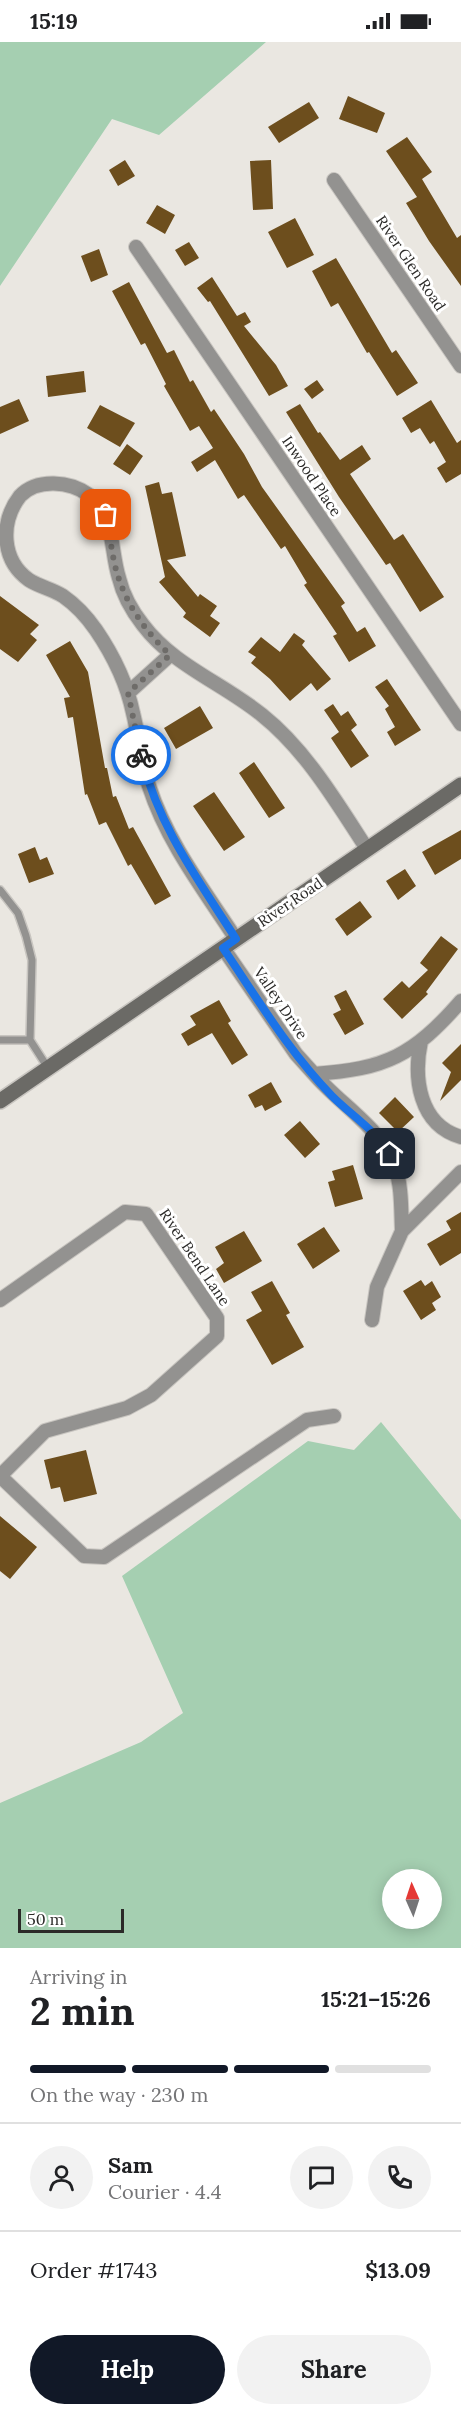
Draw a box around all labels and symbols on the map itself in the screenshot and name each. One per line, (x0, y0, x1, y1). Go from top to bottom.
street label: River Glen Road (372, 212, 450, 314)
street label: Inwood Place (278, 432, 346, 520)
pin (80, 489, 131, 540)
courier (111, 725, 171, 785)
street label: River Road (254, 873, 326, 931)
street label: Valley Drive (249, 963, 312, 1043)
pin (364, 1128, 415, 1179)
street label: River Bend Lane (155, 1205, 235, 1309)
north arrow (382, 1869, 442, 1929)
scale bar (18, 1906, 124, 1934)

